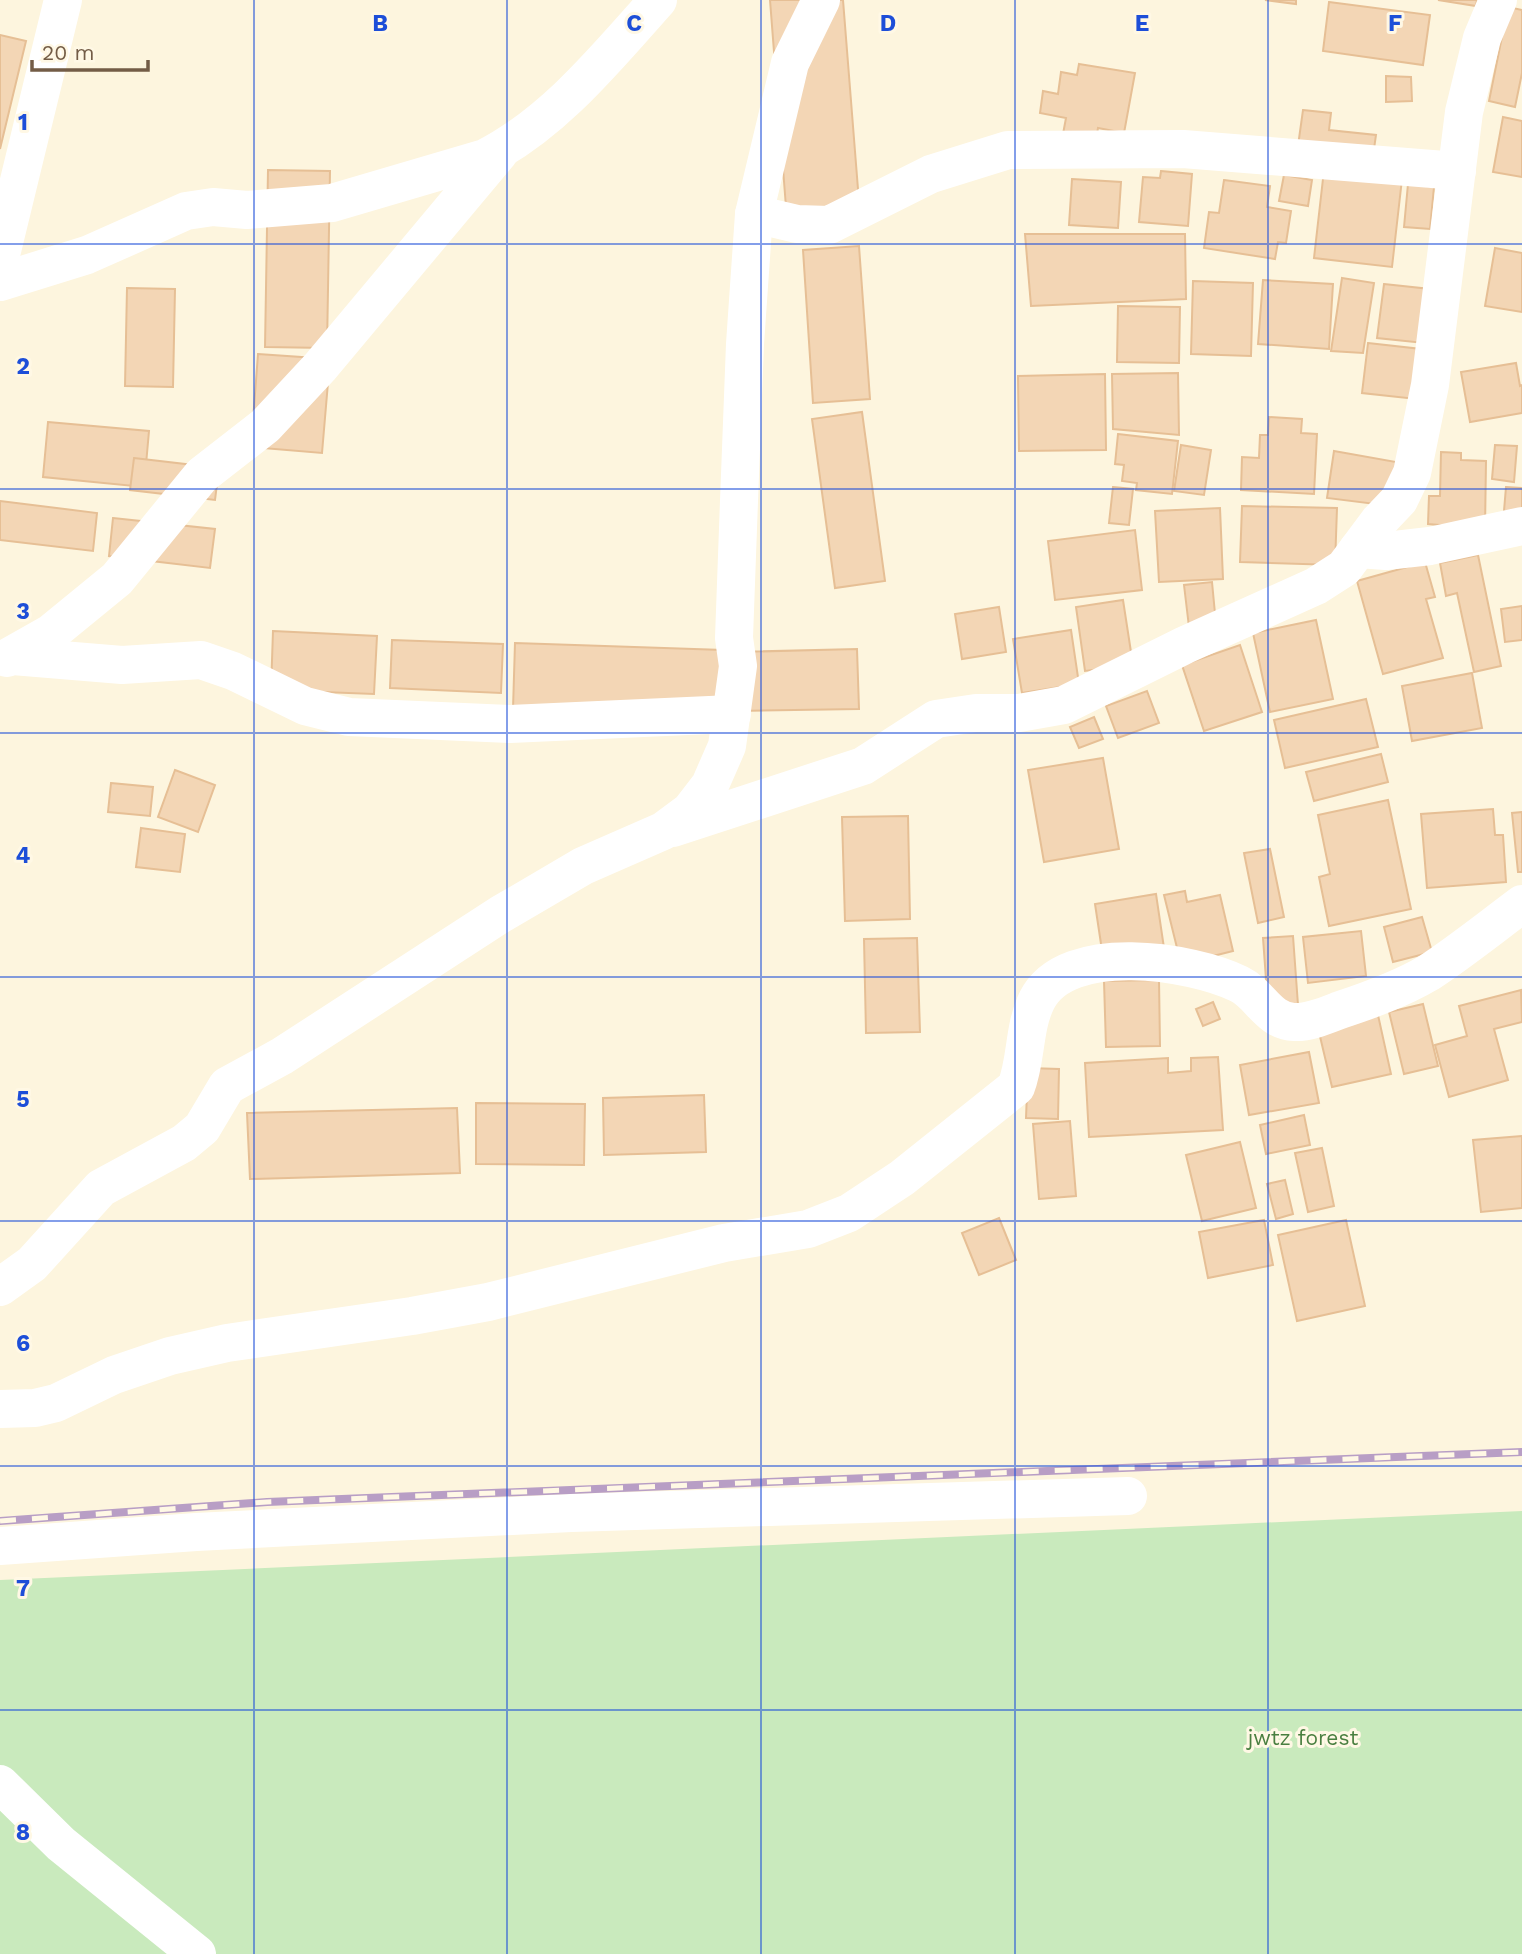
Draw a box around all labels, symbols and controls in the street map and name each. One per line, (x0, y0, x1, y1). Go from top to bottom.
text: B (372, 10, 388, 37)
text: C (626, 10, 642, 37)
text: D (880, 10, 896, 37)
text: E (1135, 10, 1149, 37)
text: F (1388, 10, 1402, 37)
scale bar (32, 28, 147, 72)
text: 20 m (42, 40, 94, 65)
text: 1 (18, 109, 28, 136)
text: 2 (16, 353, 30, 380)
text: 3 (16, 598, 30, 625)
text: 4 (16, 842, 31, 869)
text: 5 (16, 1086, 30, 1113)
text: 6 (16, 1330, 30, 1357)
text: 7 (16, 1575, 30, 1602)
park label: jwtz forest (1246, 1725, 1359, 1750)
text: 8 (16, 1819, 30, 1846)

